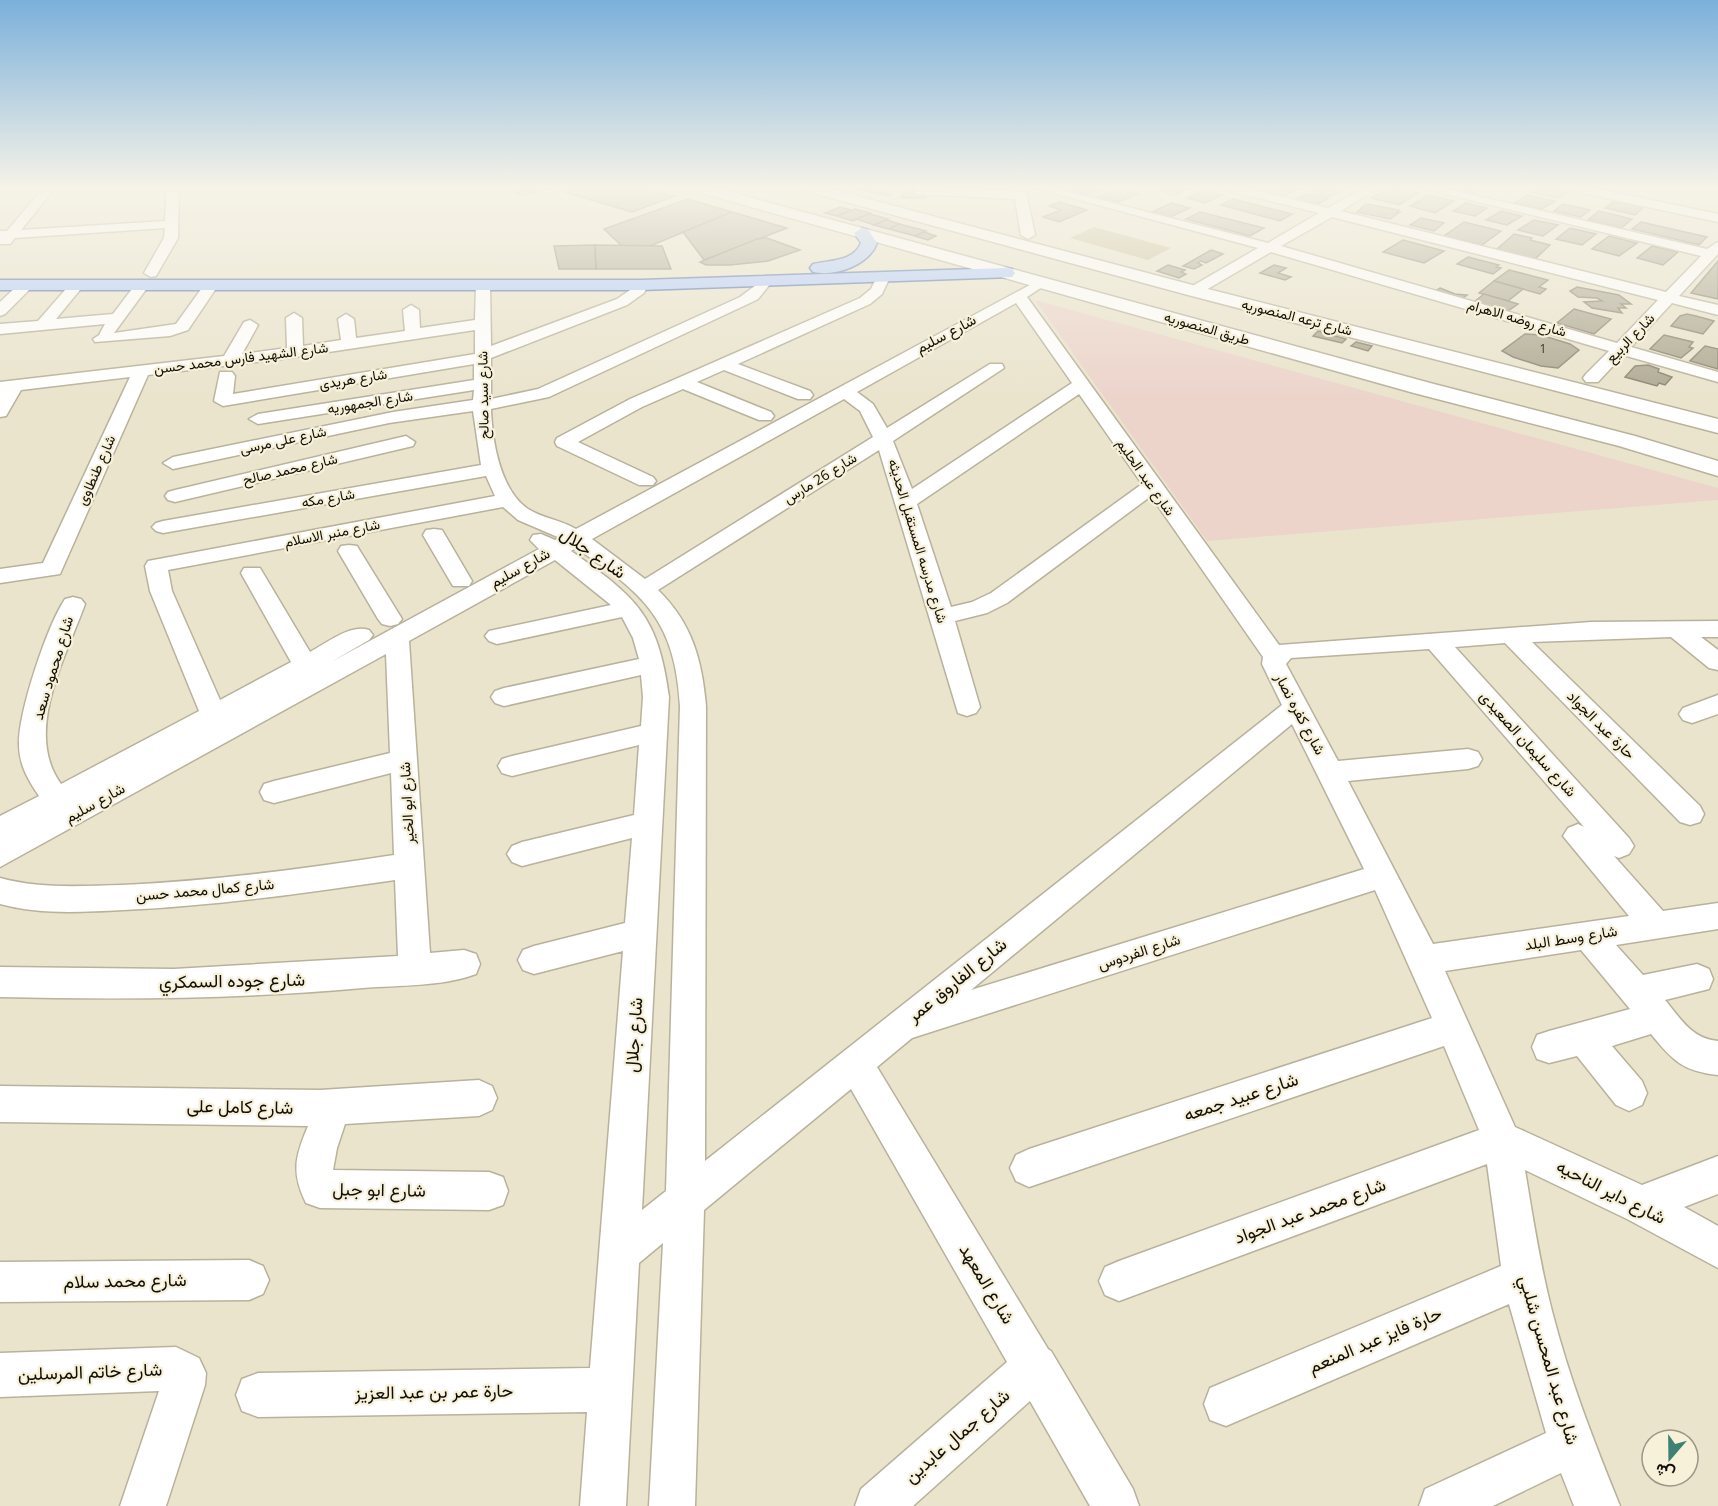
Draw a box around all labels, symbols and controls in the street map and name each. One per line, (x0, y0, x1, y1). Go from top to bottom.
street label: شارع ترعه المنصوريه (1239, 294, 1354, 341)
street label: شارع روضه الاهرام (1465, 294, 1569, 343)
street label: طريق المنصوريه (1162, 306, 1252, 349)
street label: شارع سليم (912, 309, 980, 359)
street label: شارع الربيع (1601, 309, 1660, 368)
street label: شارع الشهيد فارس محمد حسن (153, 337, 329, 380)
house number: 1 (1540, 340, 1546, 357)
street label: شارع سيد صالح (472, 351, 495, 439)
street label: شارع هريدى (318, 364, 389, 395)
street label: شارع الجمهوريه (326, 385, 414, 420)
street label: شارع على مرسى (238, 421, 328, 460)
street label: شارع طنطاوى (72, 432, 121, 509)
street label: شارع عبد الحليم (1111, 434, 1180, 520)
street label: شارع محمد صالح (241, 448, 340, 491)
street label: شارع 26 مارس (780, 448, 861, 509)
street label: شارع مدرسه المستقبل الحديثه (882, 456, 953, 626)
street label: شارع مكه (300, 483, 356, 513)
street label: شارع منبر الاسلام (283, 514, 382, 553)
street label: شارع جلال (555, 521, 631, 584)
street label: شارع سليم (486, 542, 554, 594)
street label: شارع محمود سعد (27, 613, 79, 722)
street label: شارع كفره نصار (1269, 668, 1331, 759)
street label: شارع سليمان الصعيدى (1474, 686, 1582, 802)
street label: حارة عبد الجواد (1563, 686, 1640, 763)
street label: شارع ابو الخير (394, 761, 420, 846)
street label: شارع سليم (61, 777, 129, 829)
street label: شارع كمال محمد حسن (135, 873, 275, 907)
street label: شارع وسط البلد (1523, 920, 1619, 956)
street label: شارع الفردوس (1095, 928, 1183, 976)
street label: شارع الفاروق عمر (901, 932, 1012, 1028)
street label: شارع جوده السمكري (159, 967, 305, 997)
street label: شارع جلال (618, 997, 649, 1073)
street label: شارع عبيد جمعه (1180, 1066, 1301, 1127)
street label: شارع كامل على (186, 1093, 294, 1120)
street label: شارع داير الناحيه (1552, 1153, 1670, 1230)
street label: شارع محمد عبد الجواد (1231, 1171, 1389, 1250)
street label: شارع ابو جبل (332, 1176, 426, 1203)
street label: شارع المعهد (954, 1239, 1021, 1328)
street label: شارع محمد سلام (63, 1267, 187, 1294)
street label: شارع عبد المحسن شلبي (1510, 1272, 1586, 1448)
street label: حارة فايز عبد المنعم (1304, 1300, 1445, 1379)
street label: شارع خاتم المرسلين (17, 1356, 163, 1387)
street label: حارة عمر بن عبد العزيز (354, 1378, 513, 1404)
street label: شارع جمال عابدين (899, 1383, 1015, 1488)
north arrow (1640, 1428, 1700, 1488)
text: ش (1652, 1458, 1678, 1486)

